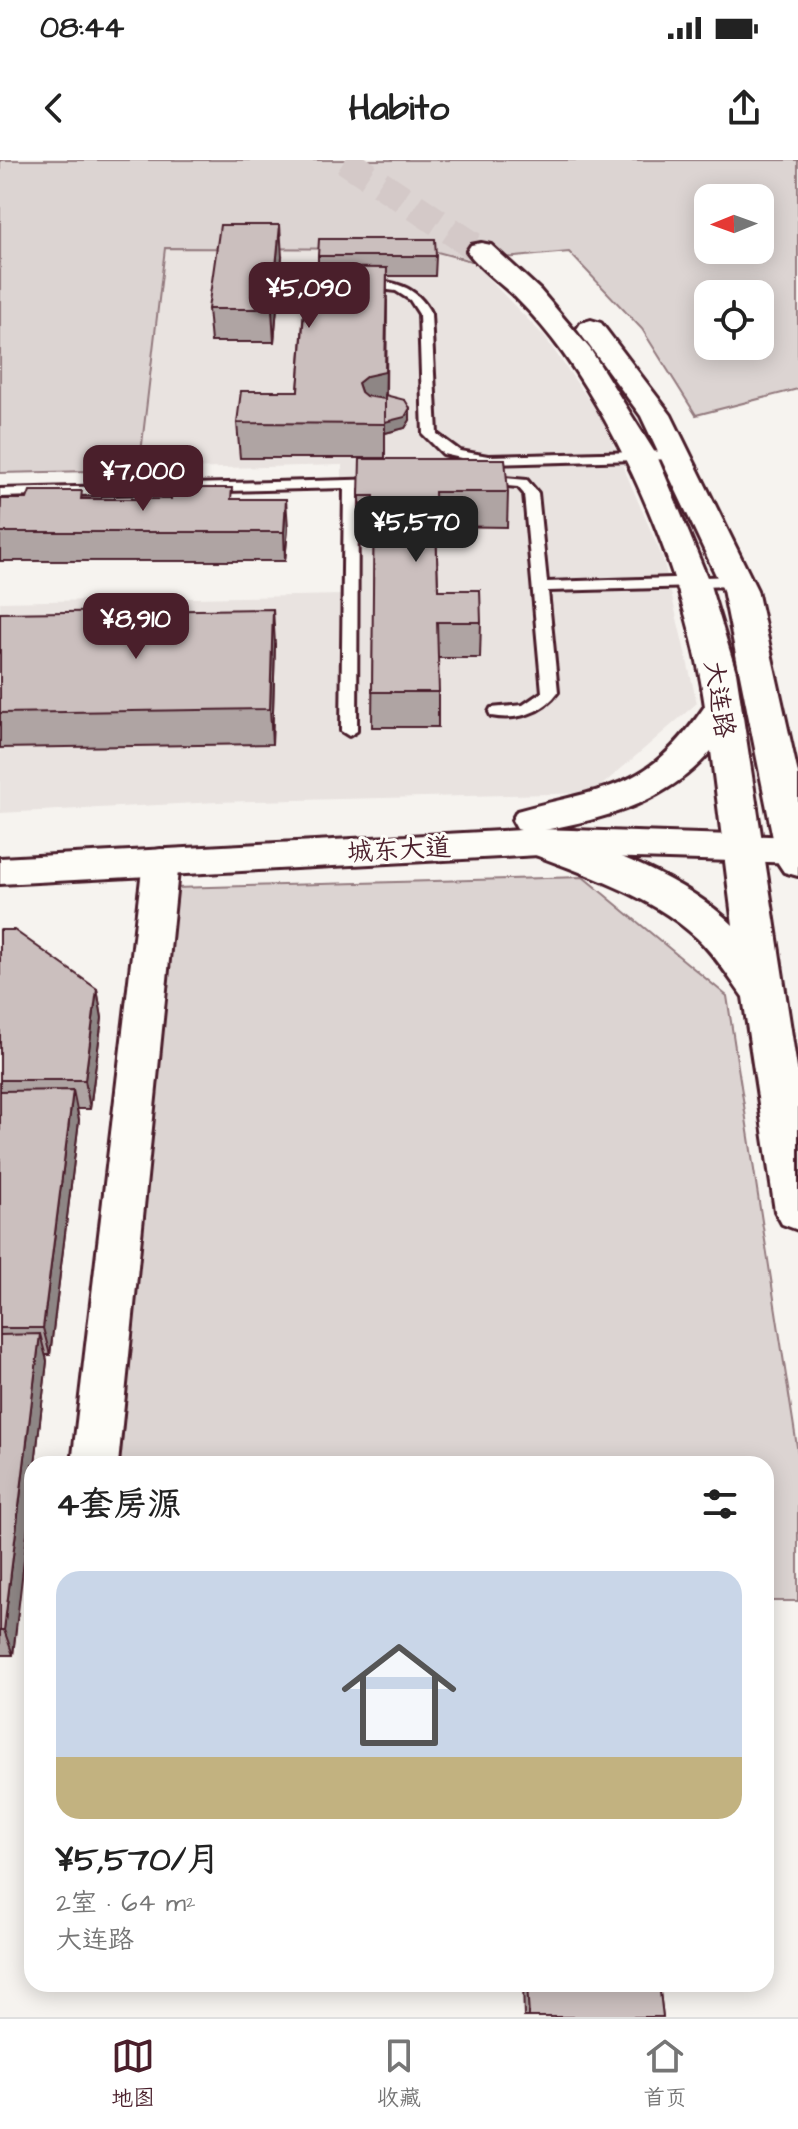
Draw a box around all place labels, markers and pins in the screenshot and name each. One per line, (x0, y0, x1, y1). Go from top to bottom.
pin: ¥5,090 (244, 262, 374, 330)
pin: ¥7,000 (78, 445, 208, 513)
pin: ¥5,570 (351, 496, 481, 564)
pin: ¥8,910 (71, 593, 201, 661)

